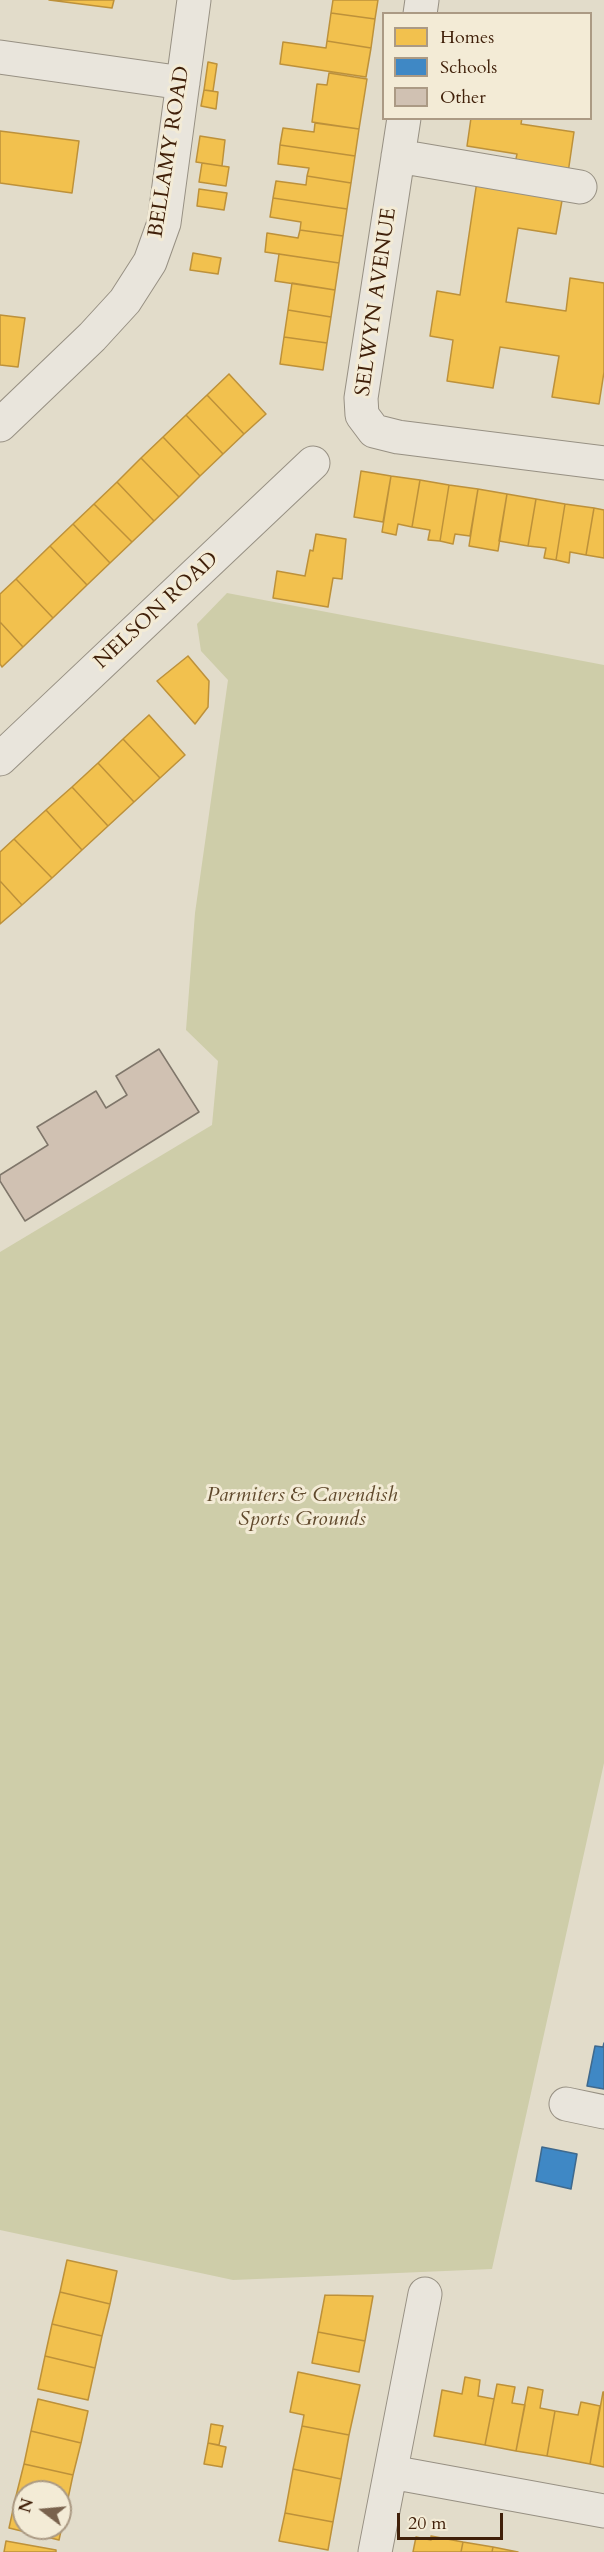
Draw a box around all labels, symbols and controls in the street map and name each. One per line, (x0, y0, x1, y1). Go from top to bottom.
legend (382, 12, 592, 120)
text: Homes (440, 25, 494, 50)
text: Schools (440, 55, 497, 80)
street label: BELLAMY ROAD (144, 64, 196, 240)
text: Other (440, 85, 486, 110)
street label: SELWYN AVENUE (351, 206, 403, 398)
street label: NELSON ROAD (90, 547, 224, 675)
park label: Parmiters & Cavendish Sports Grounds (206, 1483, 398, 1533)
north arrow (12, 2480, 72, 2540)
text: N (14, 2496, 39, 2515)
scale bar (400, 2501, 506, 2539)
text: 20 m (408, 2511, 447, 2536)

